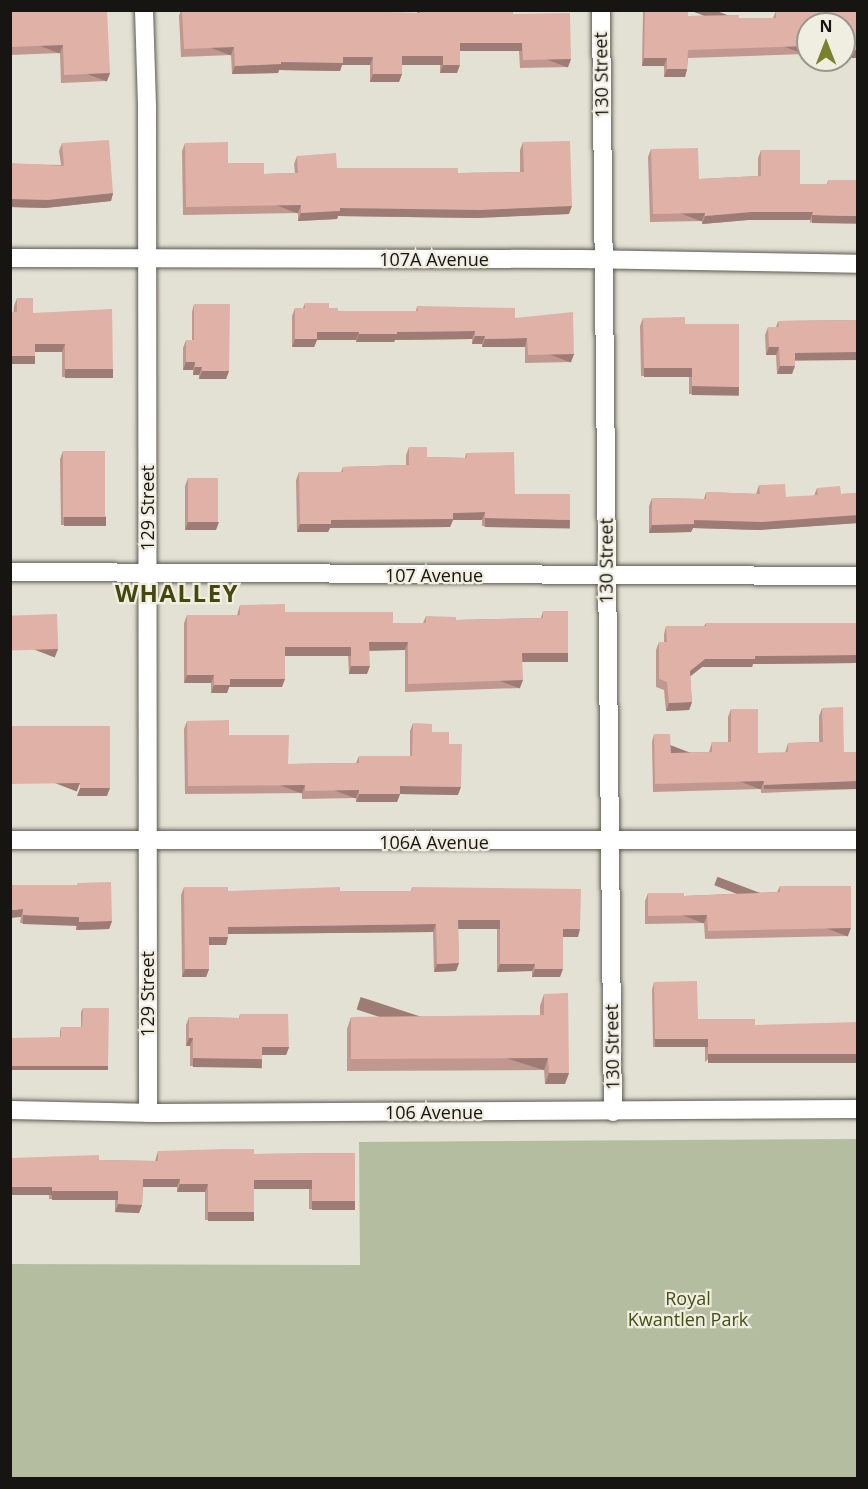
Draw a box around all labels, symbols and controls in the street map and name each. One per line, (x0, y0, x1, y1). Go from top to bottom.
north arrow (796, 12, 856, 72)
text: N (819, 15, 833, 37)
street label: 130 Street (589, 32, 613, 118)
street label: 107A Avenue (379, 248, 489, 270)
street label: 129 Street (136, 465, 158, 551)
street label: 130 Street (595, 518, 617, 604)
street label: 107 Avenue (385, 564, 483, 586)
district label: WHALLEY (115, 579, 239, 607)
street label: 106A Avenue (379, 831, 489, 853)
street label: 129 Street (136, 951, 158, 1037)
street label: 130 Street (600, 1004, 624, 1090)
street label: 106 Avenue (385, 1101, 483, 1123)
park label: Royal Kwantlen Park (628, 1288, 748, 1330)

